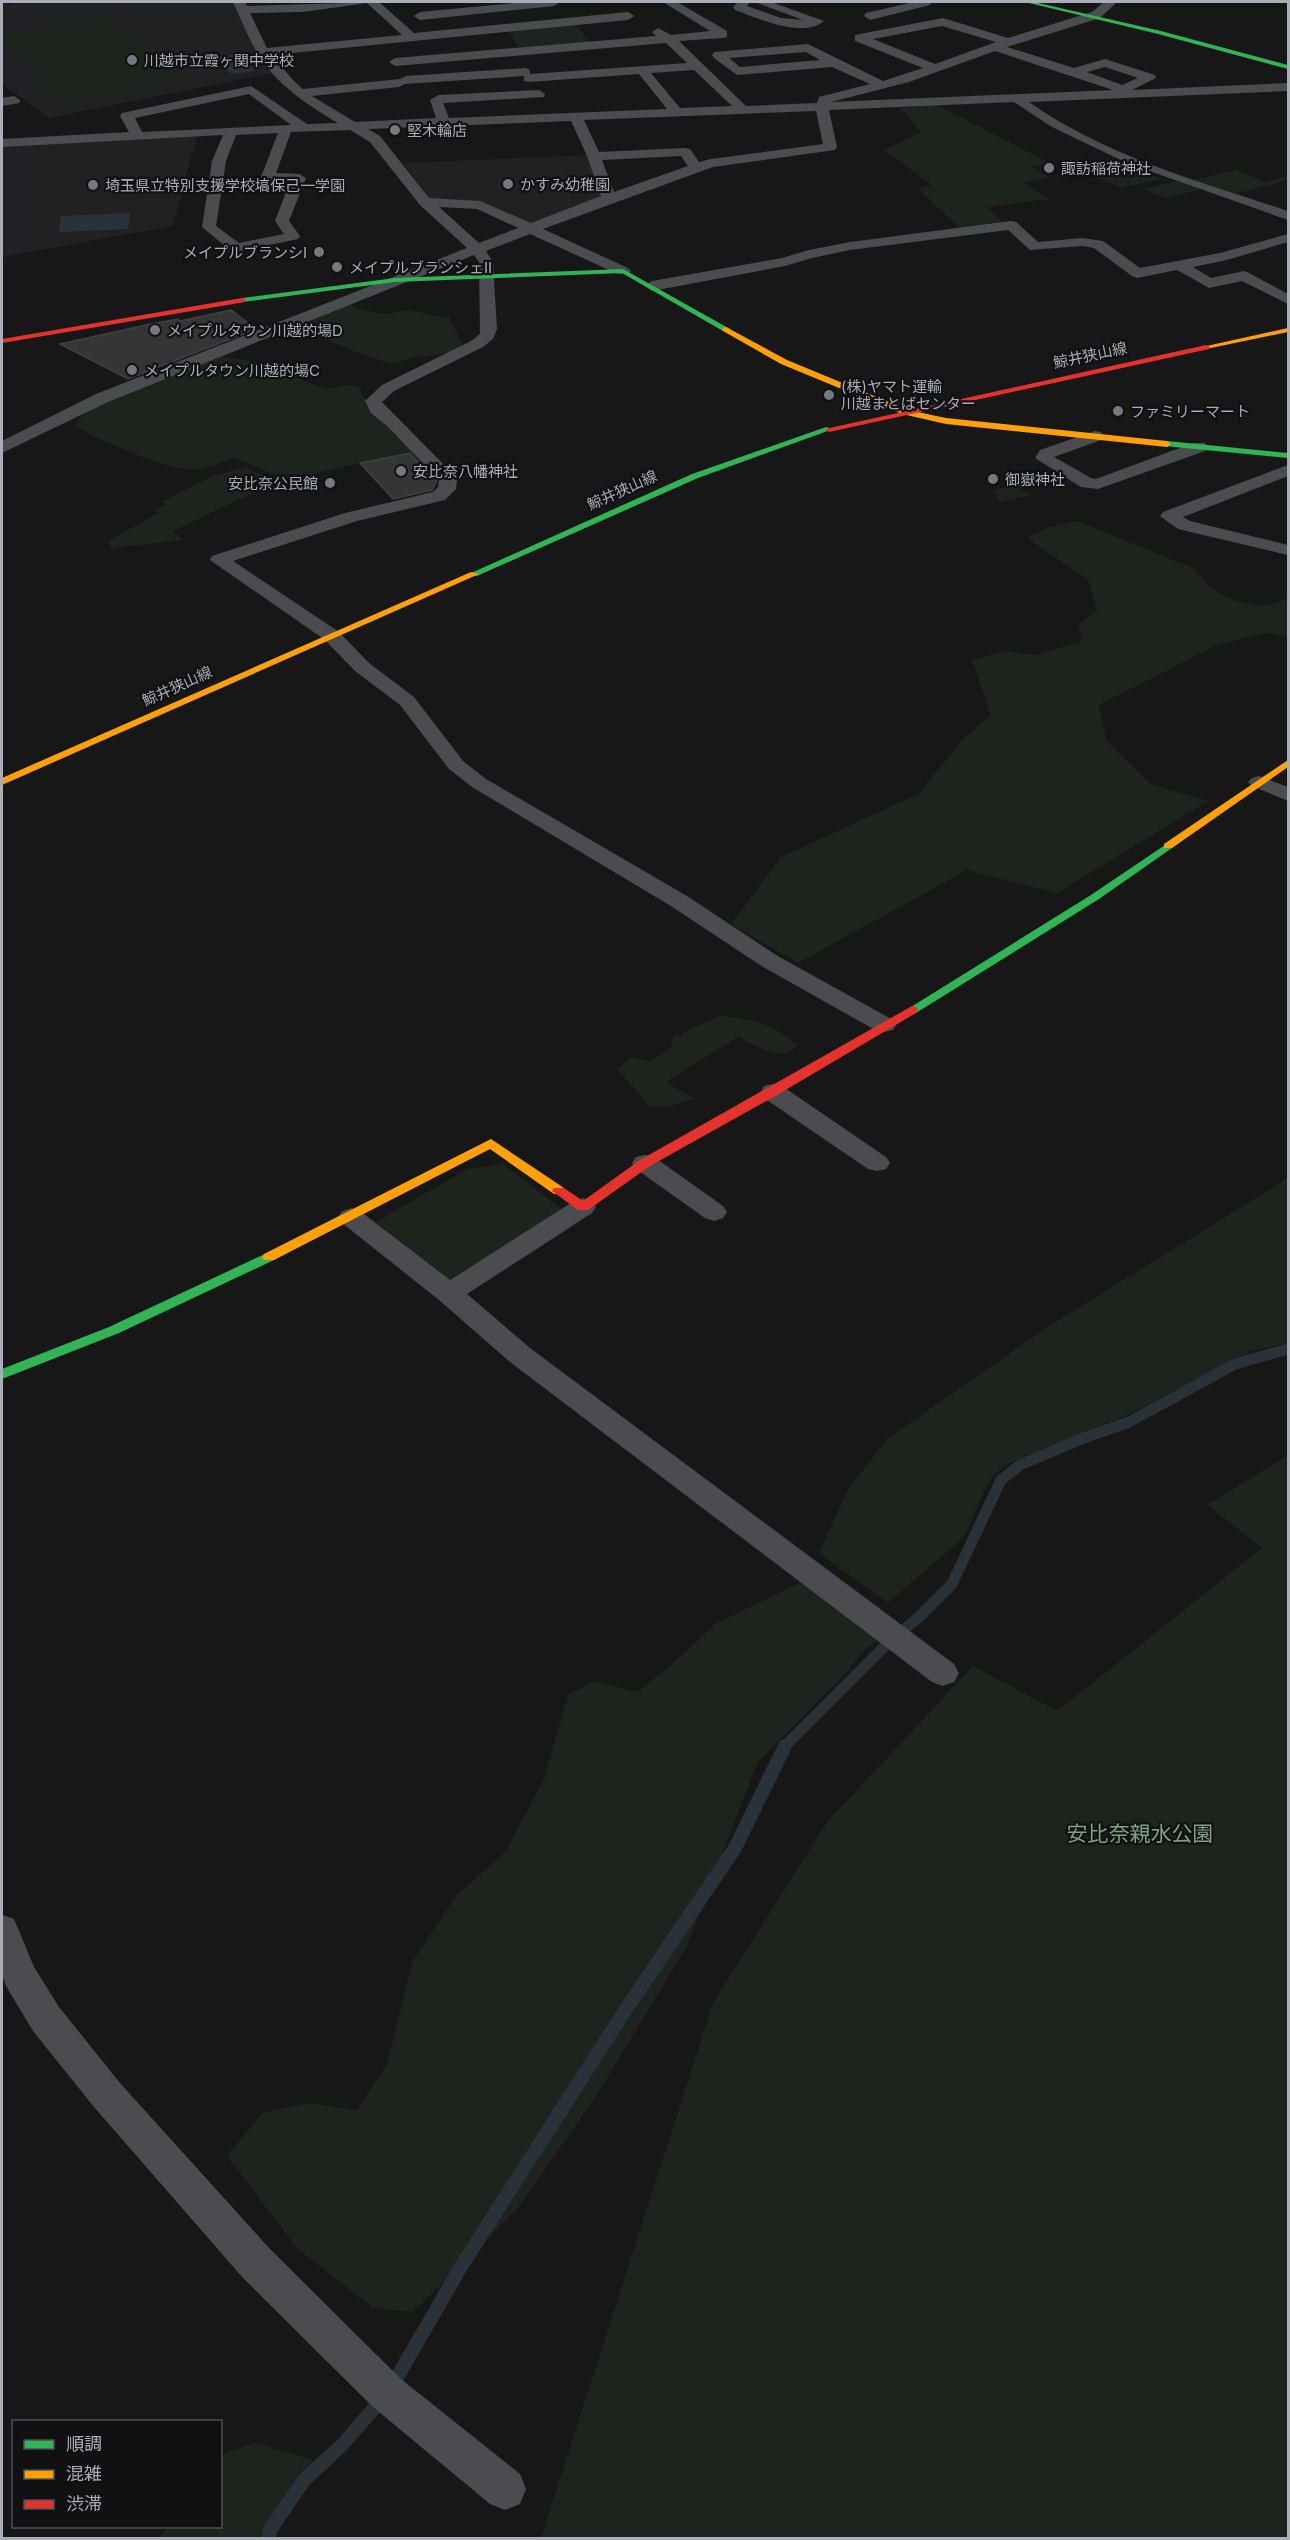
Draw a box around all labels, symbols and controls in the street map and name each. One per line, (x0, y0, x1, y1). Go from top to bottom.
place label: 川越市立霞ヶ関中学校 (144, 51, 294, 70)
marker: 川越市立霞ヶ関中学校 (125, 53, 139, 67)
place label: 堅木輪店 (407, 121, 467, 140)
marker: 堅木輪店 (388, 123, 402, 137)
place label: 諏訪稲荷神社 (1061, 159, 1151, 178)
marker: 諏訪稲荷神社 (1042, 161, 1056, 175)
place label: かすみ幼稚園 (520, 175, 610, 194)
place label: 埼玉県立特別支援学校塙保己一学園 (105, 176, 345, 195)
marker: かすみ幼稚園 (501, 177, 515, 191)
marker: 埼玉県立特別支援学校塙保己一学園 (86, 178, 100, 192)
place label: メイプルブランシI (183, 243, 307, 262)
marker: メイプルブランシI (312, 245, 326, 259)
place label: メイプルブランシェⅡ (349, 258, 492, 277)
marker: メイプルブランシェⅡ (330, 260, 344, 274)
place label: メイプルタウン川越的場D (167, 321, 343, 340)
marker: メイプルタウン川越的場D (148, 323, 162, 337)
street label: 鯨井狭山線 (1051, 338, 1129, 372)
place label: メイプルタウン川越的場C (144, 361, 320, 380)
marker: メイプルタウン川越的場C (125, 363, 139, 377)
place label: (株)ヤマト運輸 川越まとばセンター (841, 377, 976, 413)
marker: (株)ヤマト運輸 川越まとばセンター (822, 388, 836, 402)
place label: ファミリーマート (1130, 402, 1250, 421)
marker: ファミリーマート (1111, 404, 1125, 418)
place label: 安比奈八幡神社 (413, 462, 518, 481)
marker: 安比奈八幡神社 (394, 464, 408, 478)
street label: 鯨井狭山線 (584, 466, 660, 514)
place label: 御嶽神社 (1005, 470, 1065, 489)
marker: 御嶽神社 (986, 472, 1000, 486)
place label: 安比奈公民館 (228, 474, 318, 493)
marker: 安比奈公民館 (323, 476, 337, 490)
street label: 鯨井狭山線 (139, 662, 215, 710)
park label: 安比奈親水公園 (1067, 1821, 1214, 1846)
legend (12, 2420, 222, 2528)
text: 順調 (66, 2433, 102, 2454)
text: 混雑 (66, 2463, 102, 2484)
text: 渋滞 (66, 2493, 102, 2514)

